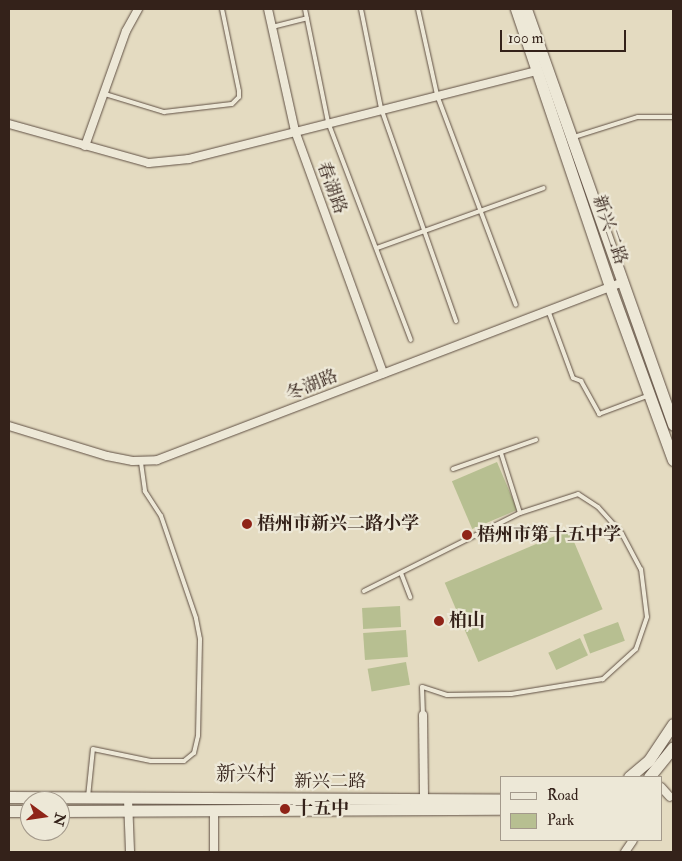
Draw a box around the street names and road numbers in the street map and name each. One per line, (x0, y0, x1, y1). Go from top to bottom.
street label: 春湖路 (312, 159, 350, 217)
street label: 新兴二路 (587, 192, 631, 268)
street label: 冬湖路 (283, 366, 341, 406)
street label: 新兴二路 (294, 771, 366, 793)

